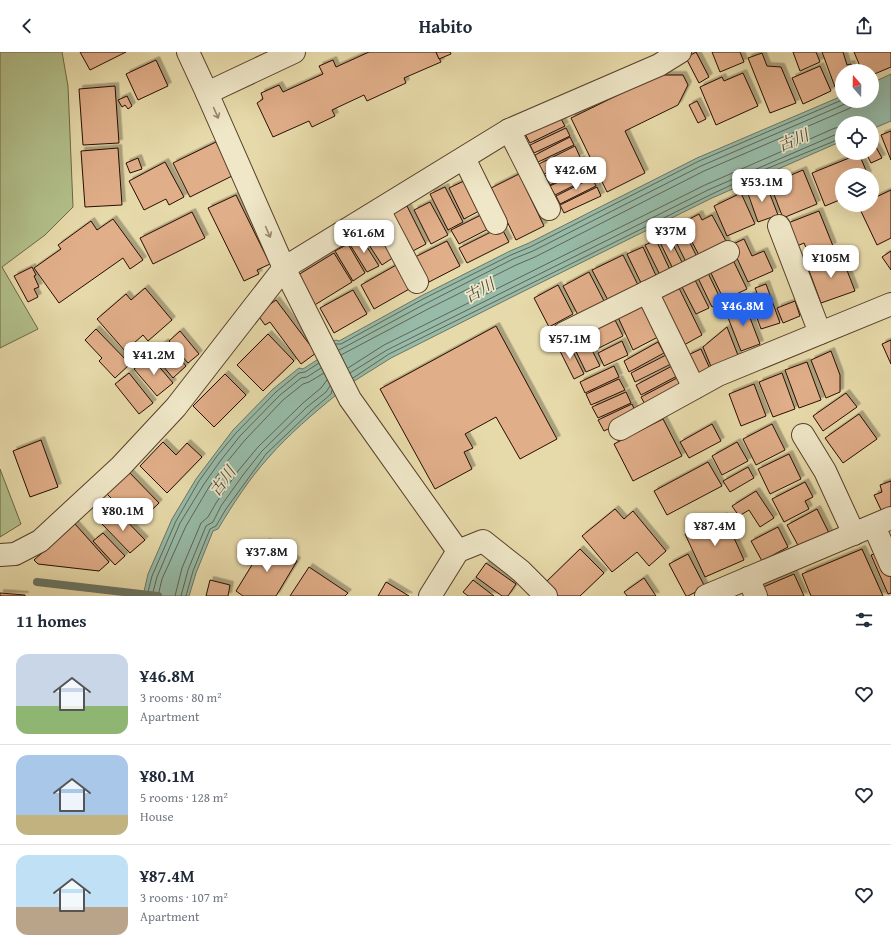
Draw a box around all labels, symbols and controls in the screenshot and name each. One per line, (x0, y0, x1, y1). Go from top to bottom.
text: Habito (419, 13, 472, 40)
icon: back (16, 15, 38, 37)
icon: share (853, 15, 875, 37)
north arrow (835, 64, 879, 108)
map controls (835, 64, 879, 212)
one-way arrow (213, 106, 220, 118)
button: locate (835, 116, 879, 160)
water label: 古川 (774, 122, 814, 157)
pin: ¥42.6M (543, 157, 609, 191)
text: ¥42.6M (555, 160, 597, 179)
button: layers (835, 168, 879, 212)
pin: ¥53.1M (729, 169, 795, 203)
text: ¥53.1M (741, 172, 783, 191)
pin: ¥37M (647, 218, 695, 252)
pin: ¥61.6M (331, 220, 397, 254)
text: ¥37M (655, 221, 687, 240)
text: ¥61.6M (343, 223, 385, 242)
one-way arrow (265, 225, 272, 237)
pin: ¥105M (803, 245, 859, 279)
text: ¥105M (812, 248, 850, 267)
water label: 古川 (459, 271, 501, 308)
pin: ¥46.8M (710, 293, 776, 327)
text: ¥46.8M (722, 296, 764, 315)
pin: ¥57.1M (537, 326, 603, 360)
text: ¥57.1M (549, 329, 591, 348)
pin: ¥41.2M (121, 342, 187, 376)
text: ¥41.2M (133, 345, 175, 364)
water label: 古川 (203, 459, 242, 501)
pin: ¥80.1M (90, 498, 156, 532)
text: ¥80.1M (102, 501, 144, 520)
pin: ¥87.4M (682, 513, 748, 547)
text: ¥87.4M (694, 516, 736, 535)
pin: ¥37.8M (234, 539, 300, 573)
text: ¥37.8M (246, 542, 288, 561)
text: 11 homes (16, 608, 87, 633)
icon: filters (853, 609, 875, 631)
text: ¥46.8M (140, 663, 195, 688)
icon: home (48, 670, 96, 718)
icon: heart (853, 683, 875, 705)
text: 3 rooms · 80 m² (140, 688, 222, 707)
text: Apartment (140, 707, 200, 726)
text: ¥80.1M (140, 763, 195, 788)
icon: home (48, 771, 96, 819)
icon: heart (853, 784, 875, 806)
text: 5 rooms · 128 m² (140, 788, 228, 807)
text: House (140, 807, 174, 826)
text: ¥87.4M (140, 863, 195, 888)
icon: home (48, 871, 96, 919)
icon: heart (853, 884, 875, 906)
text: 3 rooms · 107 m² (140, 888, 228, 907)
text: Apartment (140, 907, 200, 926)

